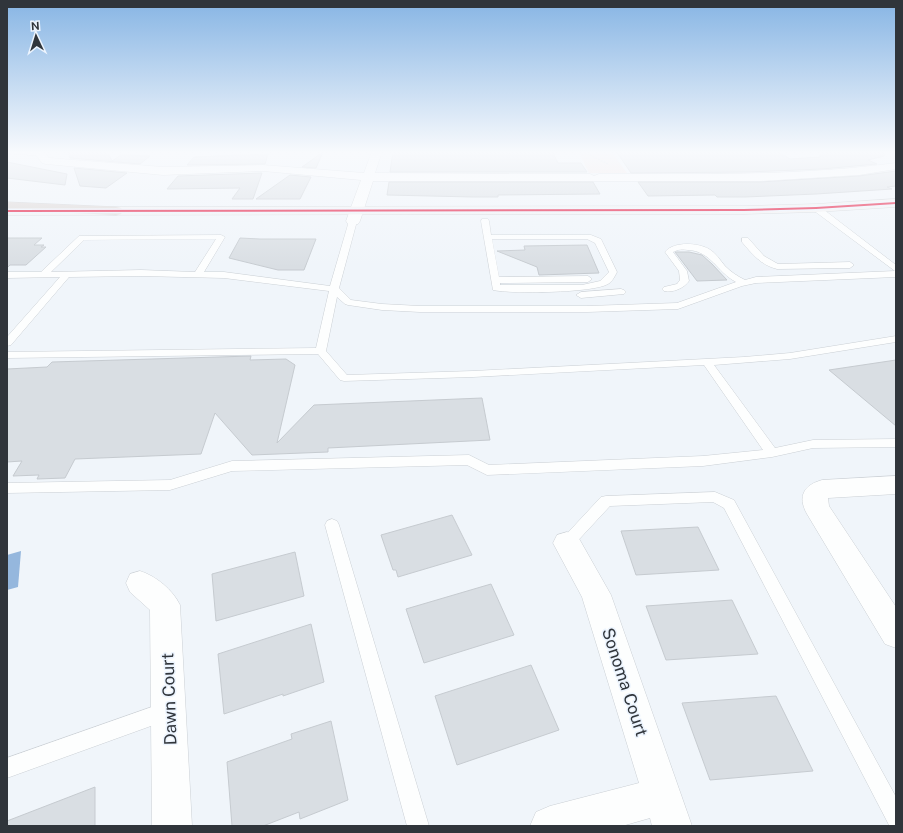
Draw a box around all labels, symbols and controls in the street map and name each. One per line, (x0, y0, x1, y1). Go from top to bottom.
north arrow (16, 16, 56, 56)
text: N (31, 20, 40, 32)
street label: Sonoma Court (598, 625, 652, 739)
street label: Dawn Court (157, 652, 181, 746)

